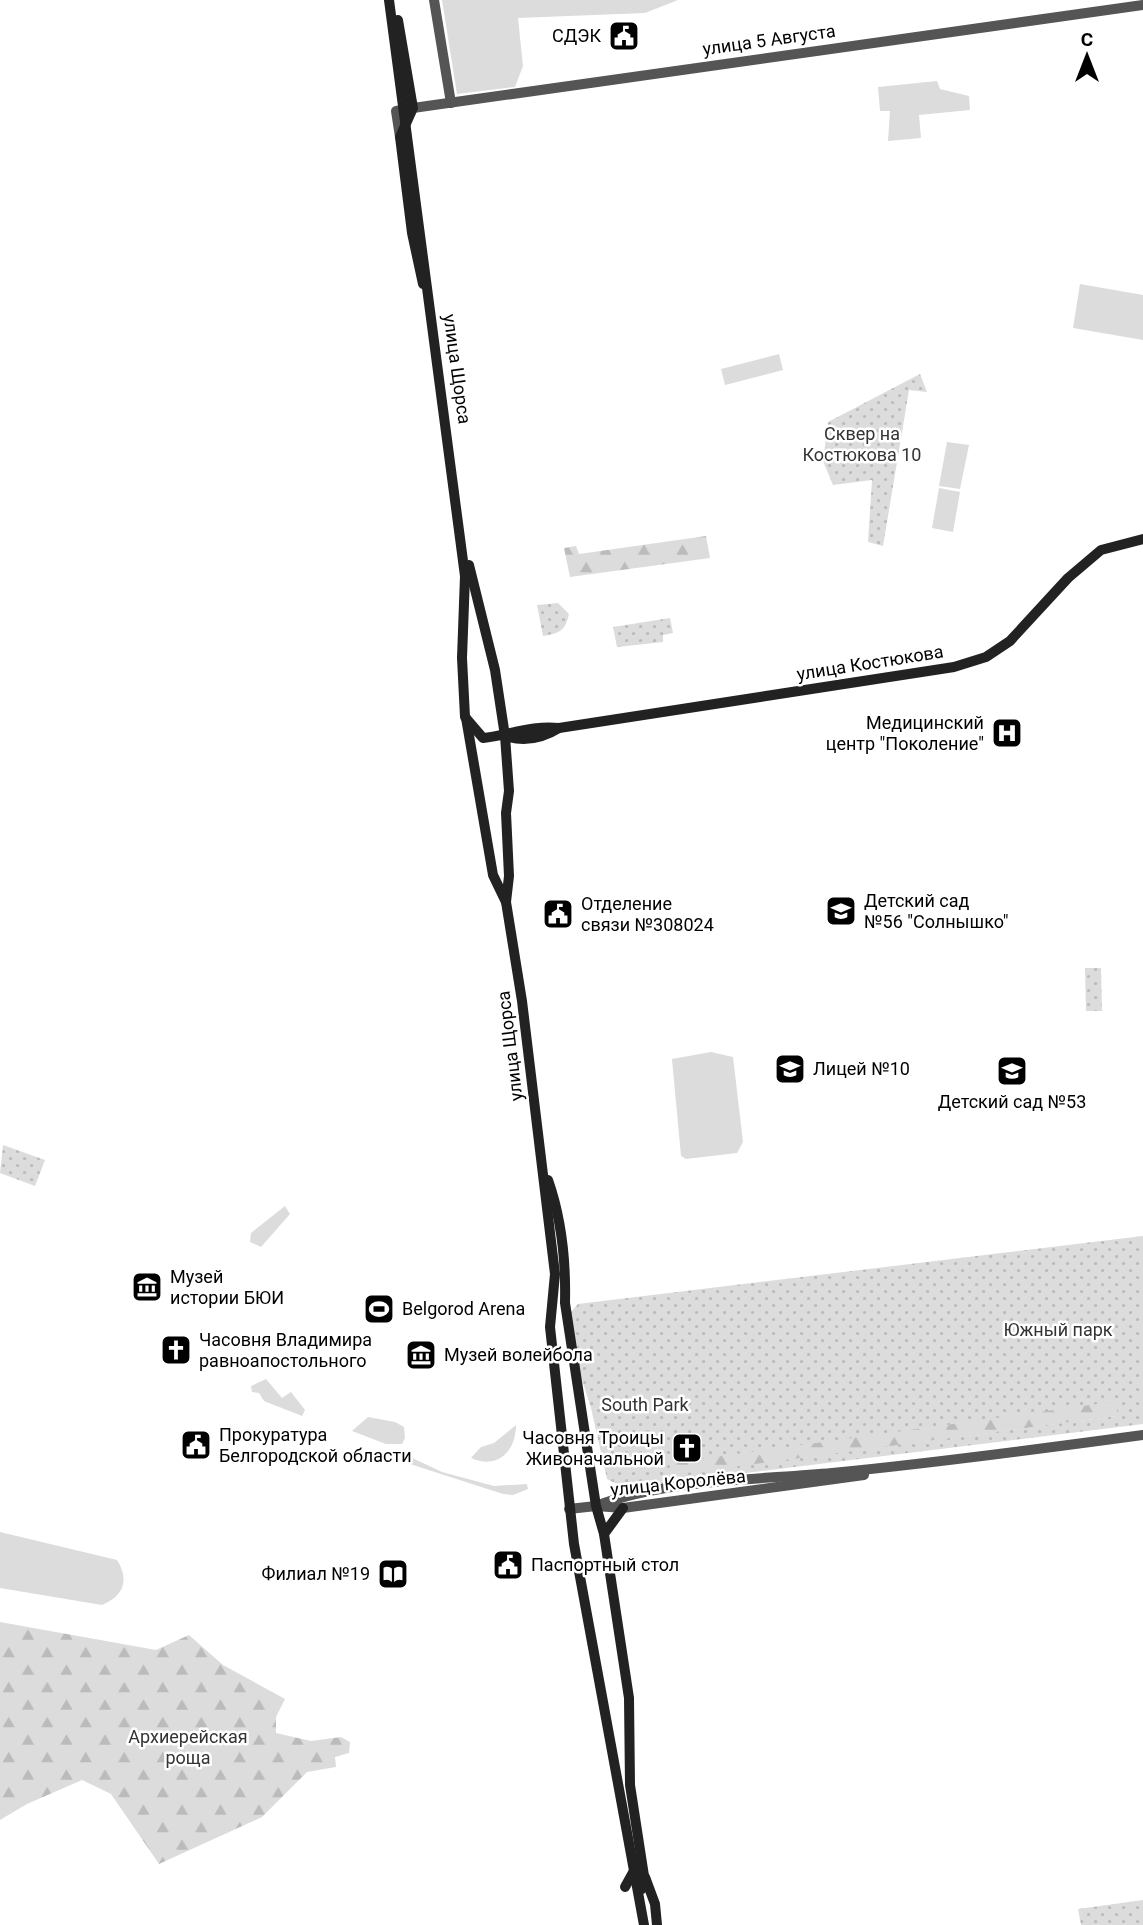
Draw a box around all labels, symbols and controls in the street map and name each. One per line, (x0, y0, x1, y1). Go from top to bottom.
public building icon: СДЭК (607, 19, 641, 53)
street label: улица 5 Августа (701, 20, 837, 59)
north arrow (1052, 21, 1122, 91)
place label: СДЭК (552, 25, 601, 46)
text: С (1081, 28, 1093, 51)
street label: улица Щорса (439, 313, 476, 425)
park label: Сквер на Костюкова 10 (803, 423, 921, 465)
street label: улица Костюкова (795, 641, 945, 684)
place label: Медицинский центр "Поколение" (826, 712, 984, 754)
hospital icon: Медицинский центр "Поколение" (990, 716, 1024, 750)
place label: Детский сад №56 "Солнышко" (864, 890, 1009, 932)
place label: Отделение связи №308024 (581, 893, 714, 935)
school or university icon: Детский сад №56 "Солнышко" (824, 894, 858, 928)
public building icon: Отделение связи №308024 (541, 897, 575, 931)
street label: улица Щорса (492, 990, 527, 1102)
school or university icon: Лицей №10 (773, 1052, 807, 1086)
school or university icon: Детский сад №53 (995, 1054, 1029, 1088)
place label: Лицей №10 (813, 1058, 910, 1079)
place label: Детский сад №53 (938, 1091, 1086, 1112)
place label: Музей истории БЮИ (170, 1266, 284, 1308)
museum icon: Музей истории БЮИ (130, 1270, 164, 1304)
sports icon: Belgorod Arena (362, 1292, 396, 1326)
place label: Belgorod Arena (402, 1298, 525, 1319)
park label: Южный парк (1003, 1319, 1113, 1340)
place label: Часовня Владимира равноапостольного (199, 1329, 372, 1371)
church icon: Часовня Владимира равноапостольного (159, 1333, 193, 1367)
museum icon: Музей волейбола (404, 1338, 438, 1372)
place label: Музей волейбола (444, 1344, 593, 1365)
park label: South Park (601, 1394, 690, 1415)
place label: Прокуратура Белгородской области (219, 1424, 412, 1466)
place label: Часовня Троицы Живоначальной (522, 1427, 664, 1469)
public building icon: Прокуратура Белгородской области (179, 1428, 213, 1462)
church icon: Часовня Троицы Живоначальной (670, 1431, 704, 1465)
street label: улица Королёва (609, 1465, 747, 1500)
public building icon: Паспортный стол (491, 1548, 525, 1582)
place label: Паспортный стол (531, 1554, 679, 1575)
library icon: Филиал №19 (376, 1557, 410, 1591)
place label: Филиал №19 (262, 1563, 370, 1584)
park label: Архиерейская роща (128, 1726, 248, 1768)

